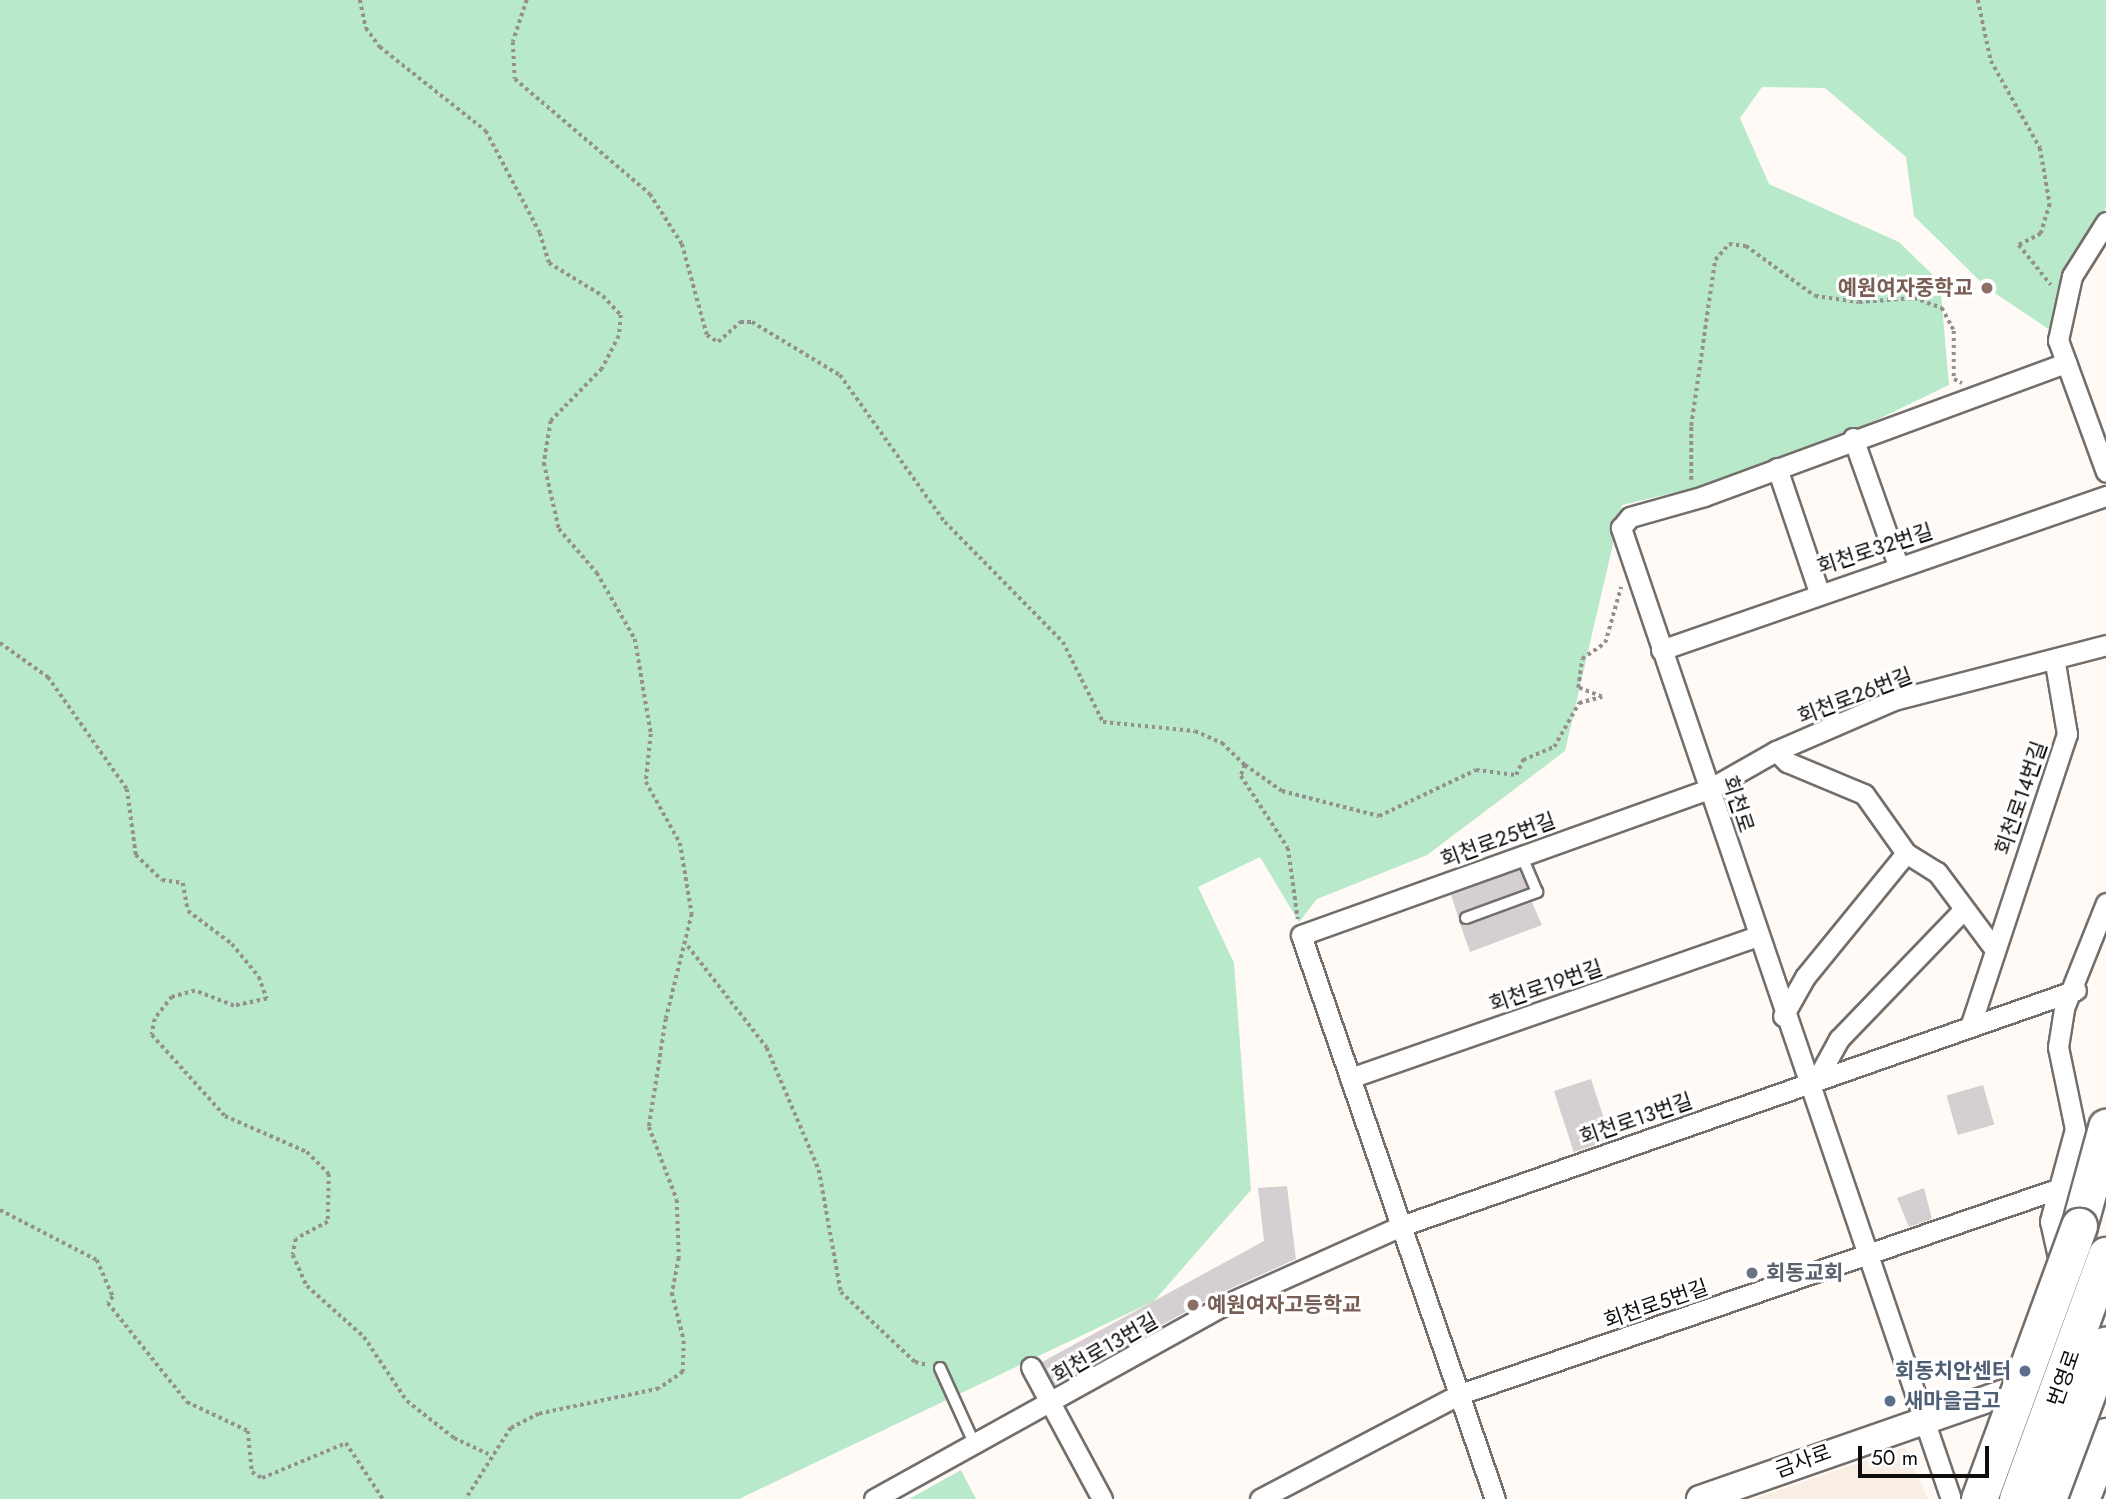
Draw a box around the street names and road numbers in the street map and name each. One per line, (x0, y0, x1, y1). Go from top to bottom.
street label: 회천로32번길 (1814, 518, 1936, 580)
street label: 회천로26번길 (1794, 663, 1916, 729)
street label: 회천로14번길 (1990, 738, 2052, 858)
street label: 회천로 (1717, 773, 1759, 835)
street label: 회천로25번길 (1437, 808, 1559, 872)
street label: 회천로19번길 (1486, 955, 1606, 1017)
street label: 회천로13번길 (1576, 1088, 1696, 1150)
street label: 회천로5번길 (1601, 1274, 1711, 1334)
street label: 회천로13번길 (1048, 1308, 1162, 1388)
street label: 번영로 (2043, 1346, 2085, 1410)
street label: 금사로 (1771, 1439, 1835, 1483)

